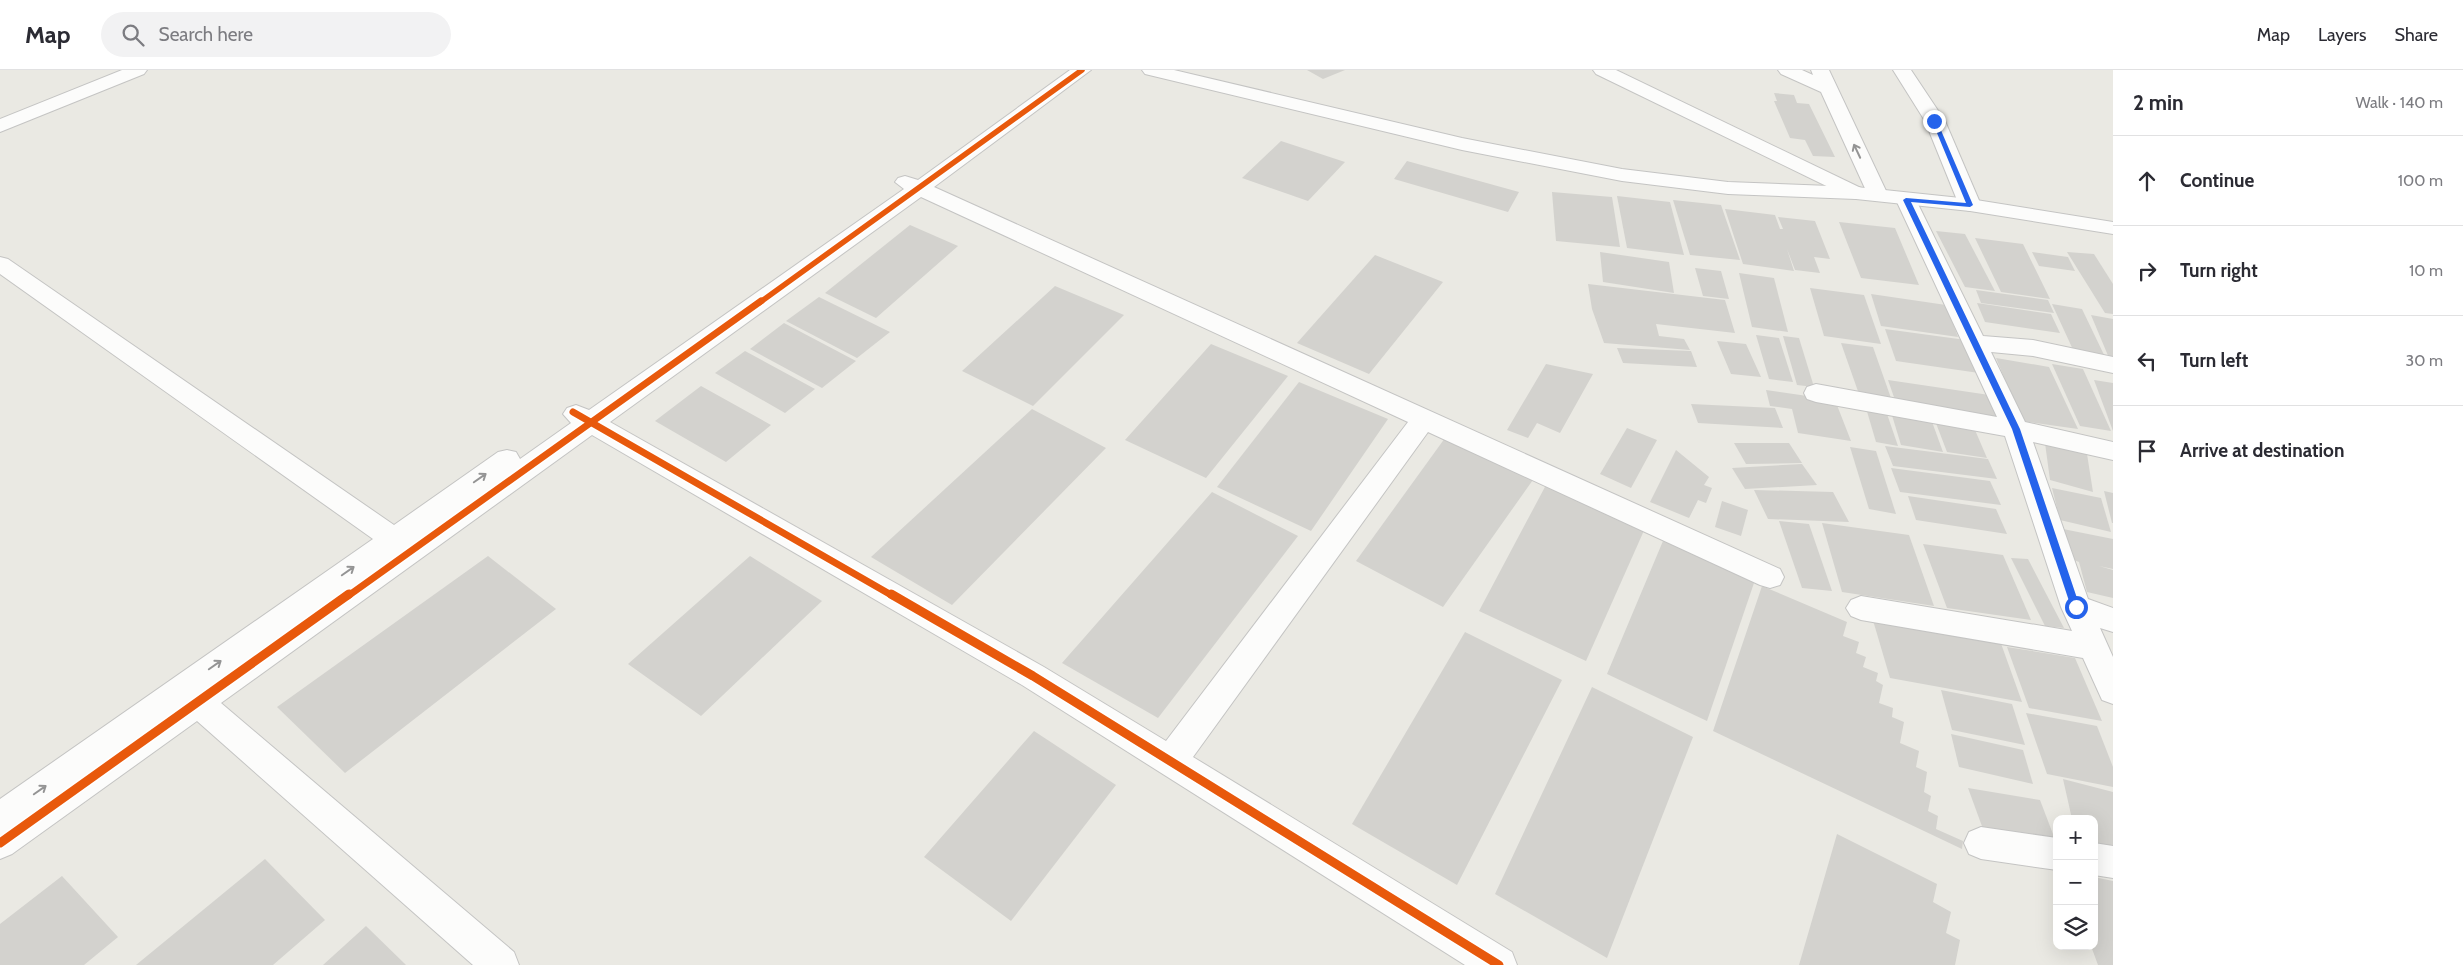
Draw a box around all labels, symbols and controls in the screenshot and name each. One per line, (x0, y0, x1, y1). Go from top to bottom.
search box (101, 12, 451, 57)
text: Map (25, 20, 71, 49)
icon: search (119, 21, 147, 49)
text: Search here (159, 23, 253, 46)
text: Map (2257, 24, 2290, 46)
text: Layers (2318, 24, 2367, 46)
text: Share (2395, 24, 2438, 46)
text: 2 min (2133, 90, 2184, 115)
text: Walk · 140 m (2356, 93, 2443, 112)
route end (1923, 110, 1946, 133)
one-way arrow (1852, 144, 1862, 159)
icon: ahead (2133, 167, 2161, 195)
text: Continue (2180, 169, 2254, 192)
text: 100 m (2398, 171, 2443, 190)
icon: right (2133, 257, 2161, 285)
text: Turn right (2180, 259, 2258, 282)
text: 10 m (2409, 261, 2443, 280)
icon: left (2133, 347, 2161, 375)
text: Turn left (2180, 349, 2248, 372)
text: 30 m (2406, 351, 2443, 370)
icon: arrive (2133, 437, 2161, 465)
text: Arrive at destination (2180, 439, 2344, 462)
one-way arrow (473, 473, 487, 483)
one-way arrow (341, 566, 355, 576)
route start (2065, 596, 2088, 619)
one-way arrow (208, 660, 222, 670)
one-way arrow (33, 785, 47, 795)
map controls (2053, 815, 2098, 950)
button: + (2053, 815, 2098, 860)
button: − (2053, 860, 2098, 905)
button: layers (2053, 905, 2098, 950)

